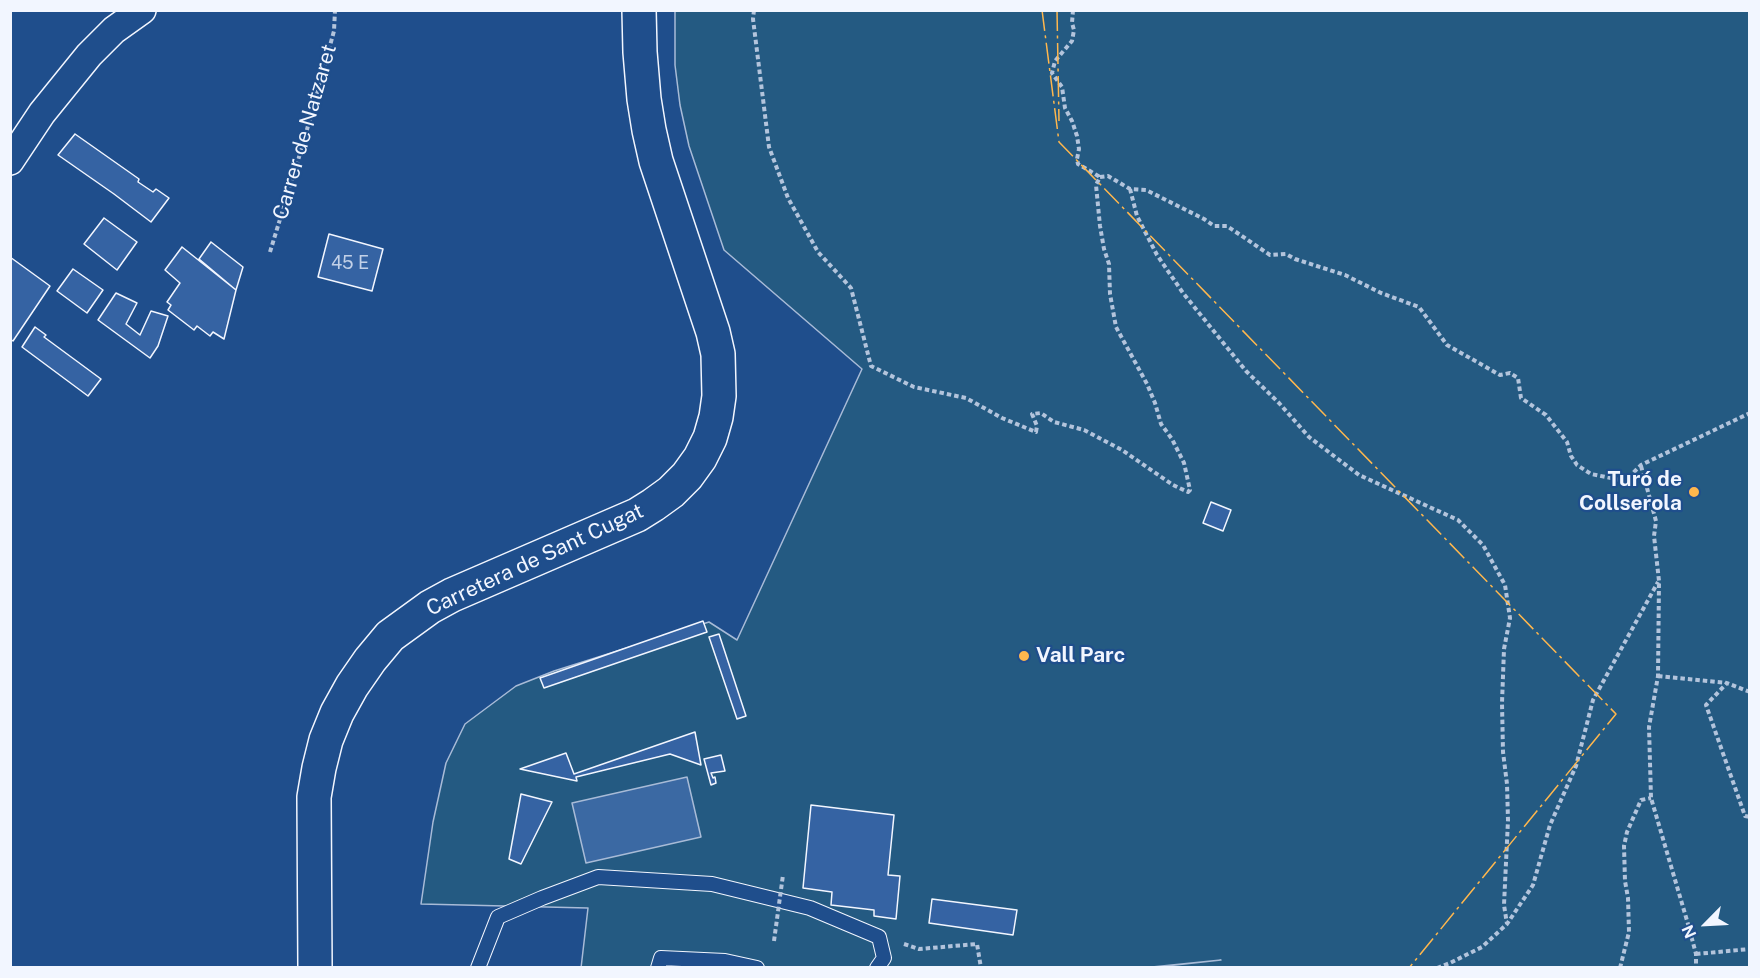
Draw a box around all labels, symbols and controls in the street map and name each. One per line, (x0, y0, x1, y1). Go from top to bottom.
street label: Carrer de Natzaret (268, 41, 342, 223)
house number: 45 E (331, 252, 369, 274)
place label: Turó de Collserola (1579, 467, 1682, 517)
marker: Turó de Collserola (1687, 485, 1701, 499)
street label: Carretera de Sant Cugat (422, 499, 648, 621)
place label: Vall Parc (1036, 643, 1125, 669)
marker: Vall Parc (1017, 649, 1031, 663)
north arrow (1676, 894, 1736, 954)
text: N (1678, 922, 1700, 941)

